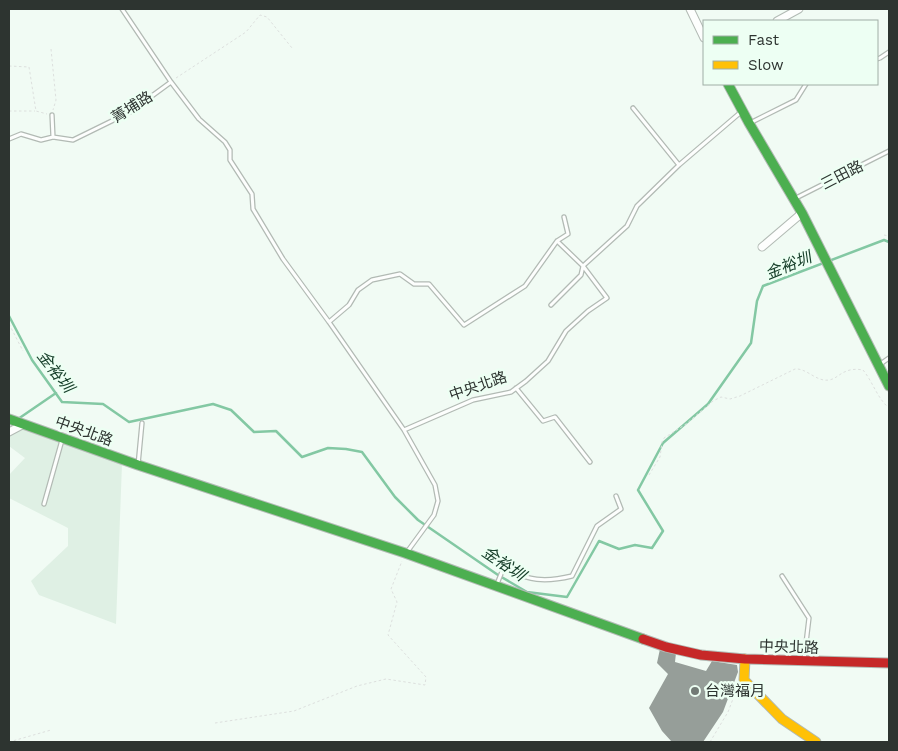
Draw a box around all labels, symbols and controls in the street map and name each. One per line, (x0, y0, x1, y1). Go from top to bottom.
legend (703, 20, 878, 85)
text: Fast (748, 31, 780, 49)
text: Slow (748, 56, 784, 74)
street label: 菁埔路 (108, 87, 156, 127)
street label: 三田路 (818, 157, 866, 193)
water label: 金裕圳 (762, 247, 816, 283)
water label: 金裕圳 (33, 347, 79, 398)
street label: 中央北路 (447, 368, 509, 404)
street label: 中央北路 (53, 412, 115, 450)
water label: 金裕圳 (479, 542, 531, 586)
street label: 中央北路 (759, 637, 819, 657)
place label: 台灣福月 (705, 682, 765, 700)
marker: 台灣福月 (689, 685, 701, 697)

